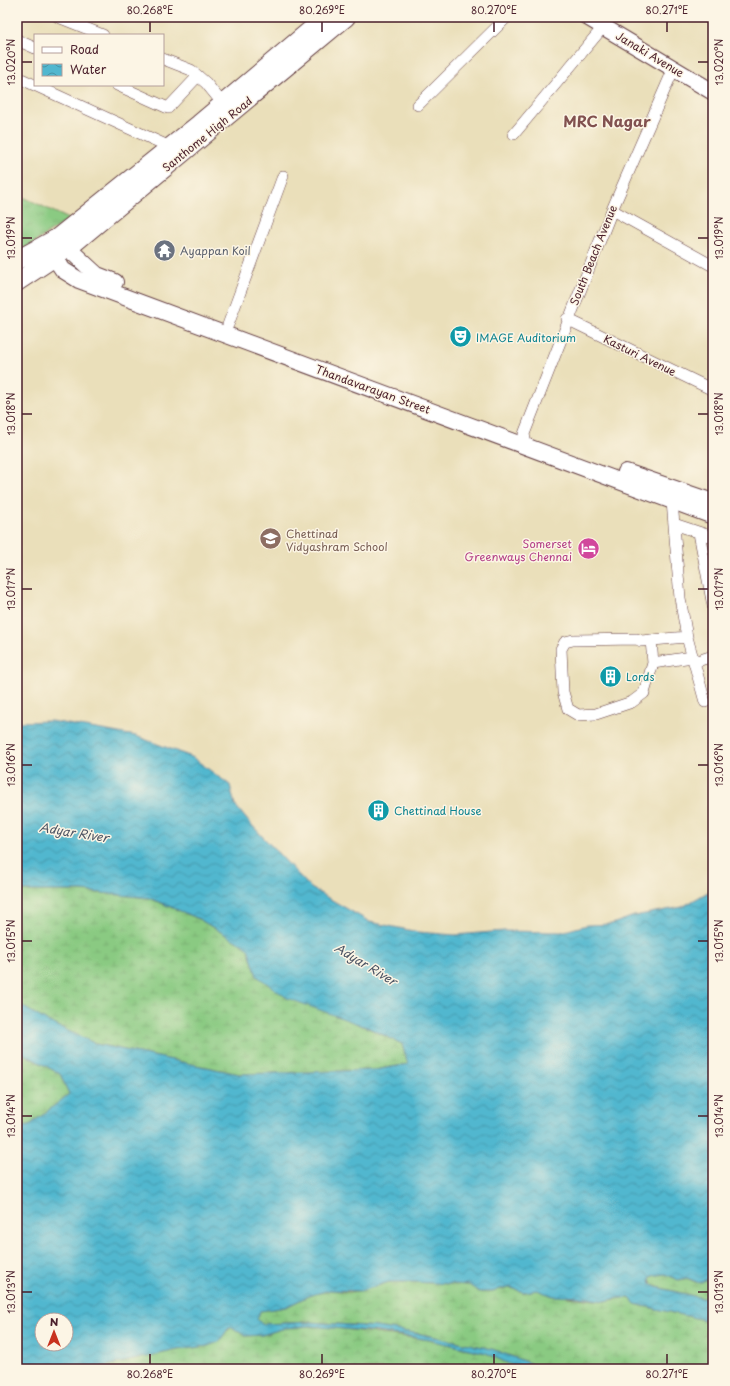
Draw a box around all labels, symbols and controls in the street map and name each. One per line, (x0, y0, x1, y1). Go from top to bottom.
text: 80.268°E (127, 2, 173, 17)
text: 80.269°E (299, 2, 345, 17)
text: 80.270°E (471, 2, 517, 17)
text: 80.271°E (646, 2, 688, 17)
street label: Janaki Avenue (613, 27, 687, 81)
legend (34, 34, 164, 86)
text: 13.020°N (3, 38, 18, 85)
text: 13.020°N (711, 38, 726, 85)
text: Road (70, 40, 99, 58)
text: Water (70, 60, 107, 78)
street label: Santhome High Road (158, 92, 256, 176)
district label: MRC Nagar (563, 109, 651, 132)
street label: South Beach Avenue (565, 202, 621, 308)
text: 13.019°N (3, 216, 18, 260)
text: 13.019°N (711, 216, 726, 260)
temple icon: Ayappan Koil (151, 237, 177, 263)
place label: Ayappan Koil (180, 242, 251, 259)
theatre icon: IMAGE Auditorium (448, 324, 474, 350)
place label: IMAGE Auditorium (476, 329, 576, 346)
street label: Kasturi Avenue (601, 330, 679, 380)
street label: Thandavarayan Street (313, 360, 433, 418)
text: 13.018°N (3, 392, 18, 436)
text: 13.018°N (711, 392, 726, 436)
place label: Chettinad Vidyashram School (286, 525, 388, 555)
school or university icon: Chettinad Vidyashram School (257, 526, 283, 552)
place label: Somerset Greenways Chennai (465, 535, 572, 565)
hotel icon: Somerset Greenways Chennai (575, 536, 601, 562)
text: 13.017°N (3, 568, 18, 610)
text: 13.017°N (711, 568, 726, 610)
building icon: Lords (598, 663, 624, 689)
place label: Lords (626, 668, 655, 685)
text: 13.016°N (3, 743, 18, 787)
text: 13.016°N (711, 743, 726, 787)
building icon: Chettinad House (366, 797, 392, 823)
place label: Chettinad House (394, 802, 482, 819)
water label: Adyar River (38, 818, 112, 847)
text: 13.015°N (3, 919, 18, 963)
text: 13.015°N (711, 919, 726, 963)
water label: Adyar River (331, 938, 402, 991)
text: 13.014°N (3, 1094, 18, 1138)
text: 13.014°N (711, 1094, 726, 1138)
text: 13.013°N (3, 1270, 18, 1314)
text: 13.013°N (711, 1270, 726, 1314)
north arrow (34, 1312, 74, 1352)
text: N (50, 1313, 59, 1330)
text: 80.268°E (127, 1366, 173, 1381)
text: 80.269°E (299, 1366, 345, 1381)
text: 80.270°E (471, 1366, 517, 1381)
text: 80.271°E (646, 1366, 688, 1381)

